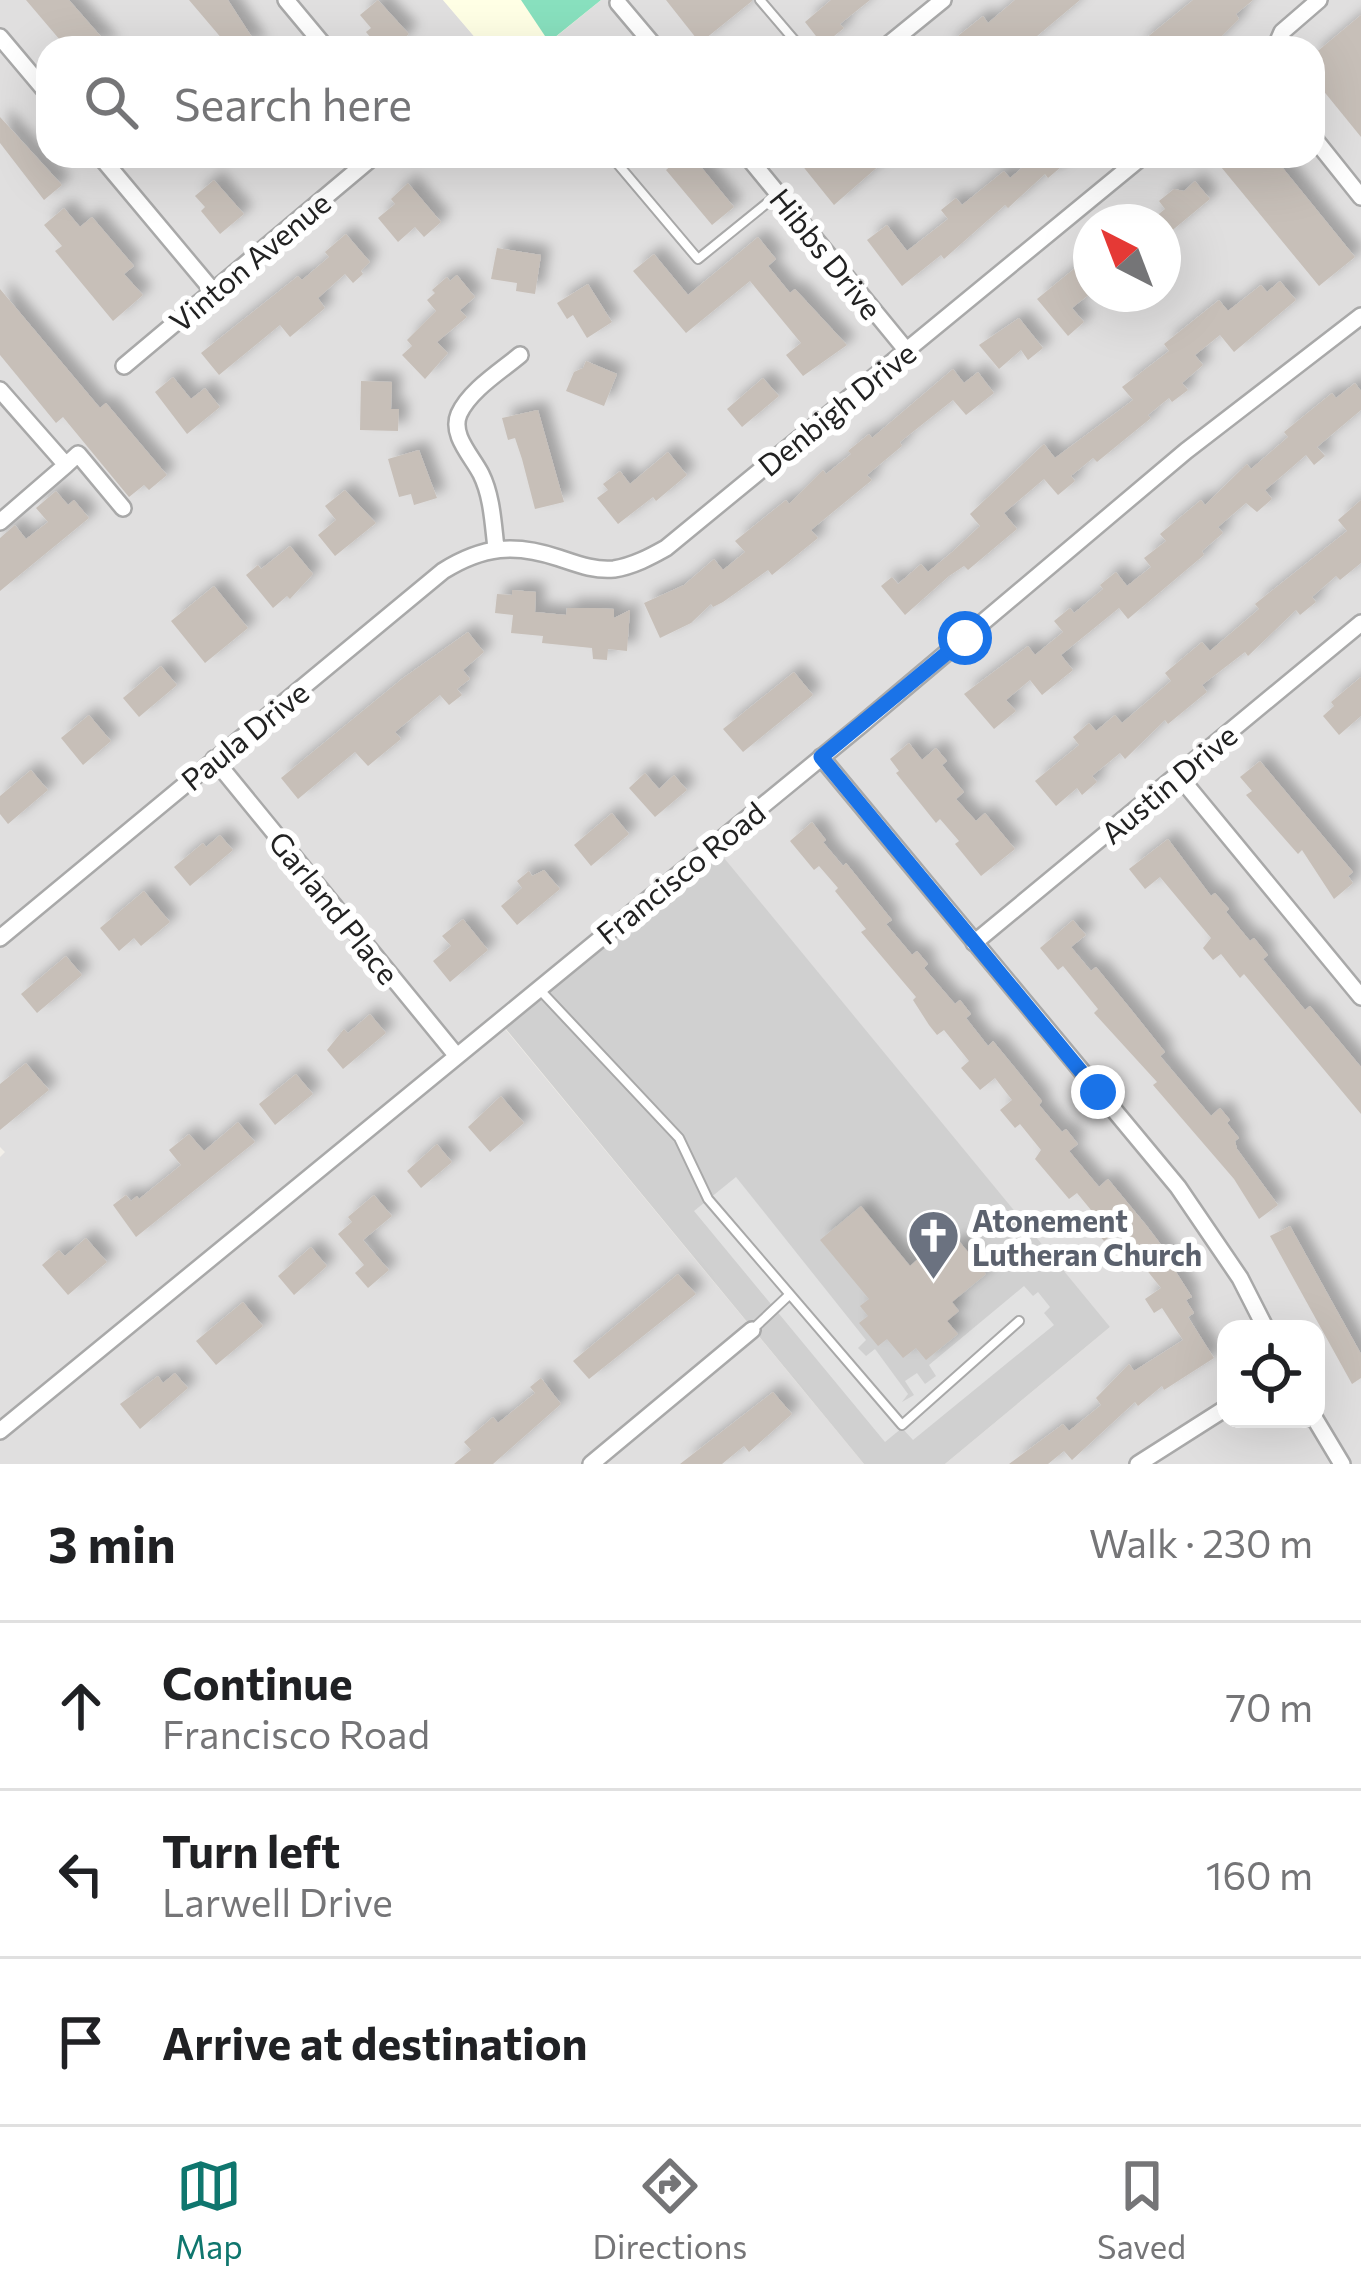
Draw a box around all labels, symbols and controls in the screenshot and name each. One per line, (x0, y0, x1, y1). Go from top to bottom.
search box (36, 36, 1325, 168)
icon: search (78, 69, 144, 135)
text: Search here (174, 75, 412, 130)
street label: Hibbs Drive (763, 180, 891, 326)
street label: Vinton Avenue (161, 183, 337, 339)
north arrow (1073, 204, 1181, 312)
street label: Denbigh Drive (750, 333, 922, 483)
route start (938, 611, 992, 665)
street label: Paula Drive (173, 673, 315, 797)
street label: Austin Drive (1092, 715, 1244, 851)
street label: Francisco Road (588, 793, 772, 951)
street label: Garland Place (262, 823, 408, 991)
route end (1071, 1065, 1125, 1119)
place label: Atonement Lutheran Church (972, 1201, 1202, 1272)
church icon: Atonement Lutheran Church (905, 1208, 961, 1282)
map controls (1217, 1320, 1325, 1428)
button: locate (1217, 1320, 1325, 1428)
text: 3 min (48, 1511, 176, 1574)
text: Walk · 230 m (1089, 1518, 1313, 1566)
text: Continue (162, 1654, 353, 1709)
icon: ahead (48, 1673, 114, 1739)
text: 70 m (1226, 1682, 1313, 1730)
text: Francisco Road (162, 1709, 430, 1757)
text: Turn left (162, 1822, 340, 1877)
icon: left (48, 1841, 114, 1907)
text: 160 m (1206, 1850, 1313, 1898)
text: Larwell Drive (162, 1877, 393, 1925)
icon: arrive (48, 2009, 114, 2075)
text: Arrive at destination (162, 2014, 588, 2069)
tab: Map (175, 2153, 243, 2266)
tab: Directions (593, 2153, 747, 2266)
tab: Saved (1097, 2153, 1186, 2266)

